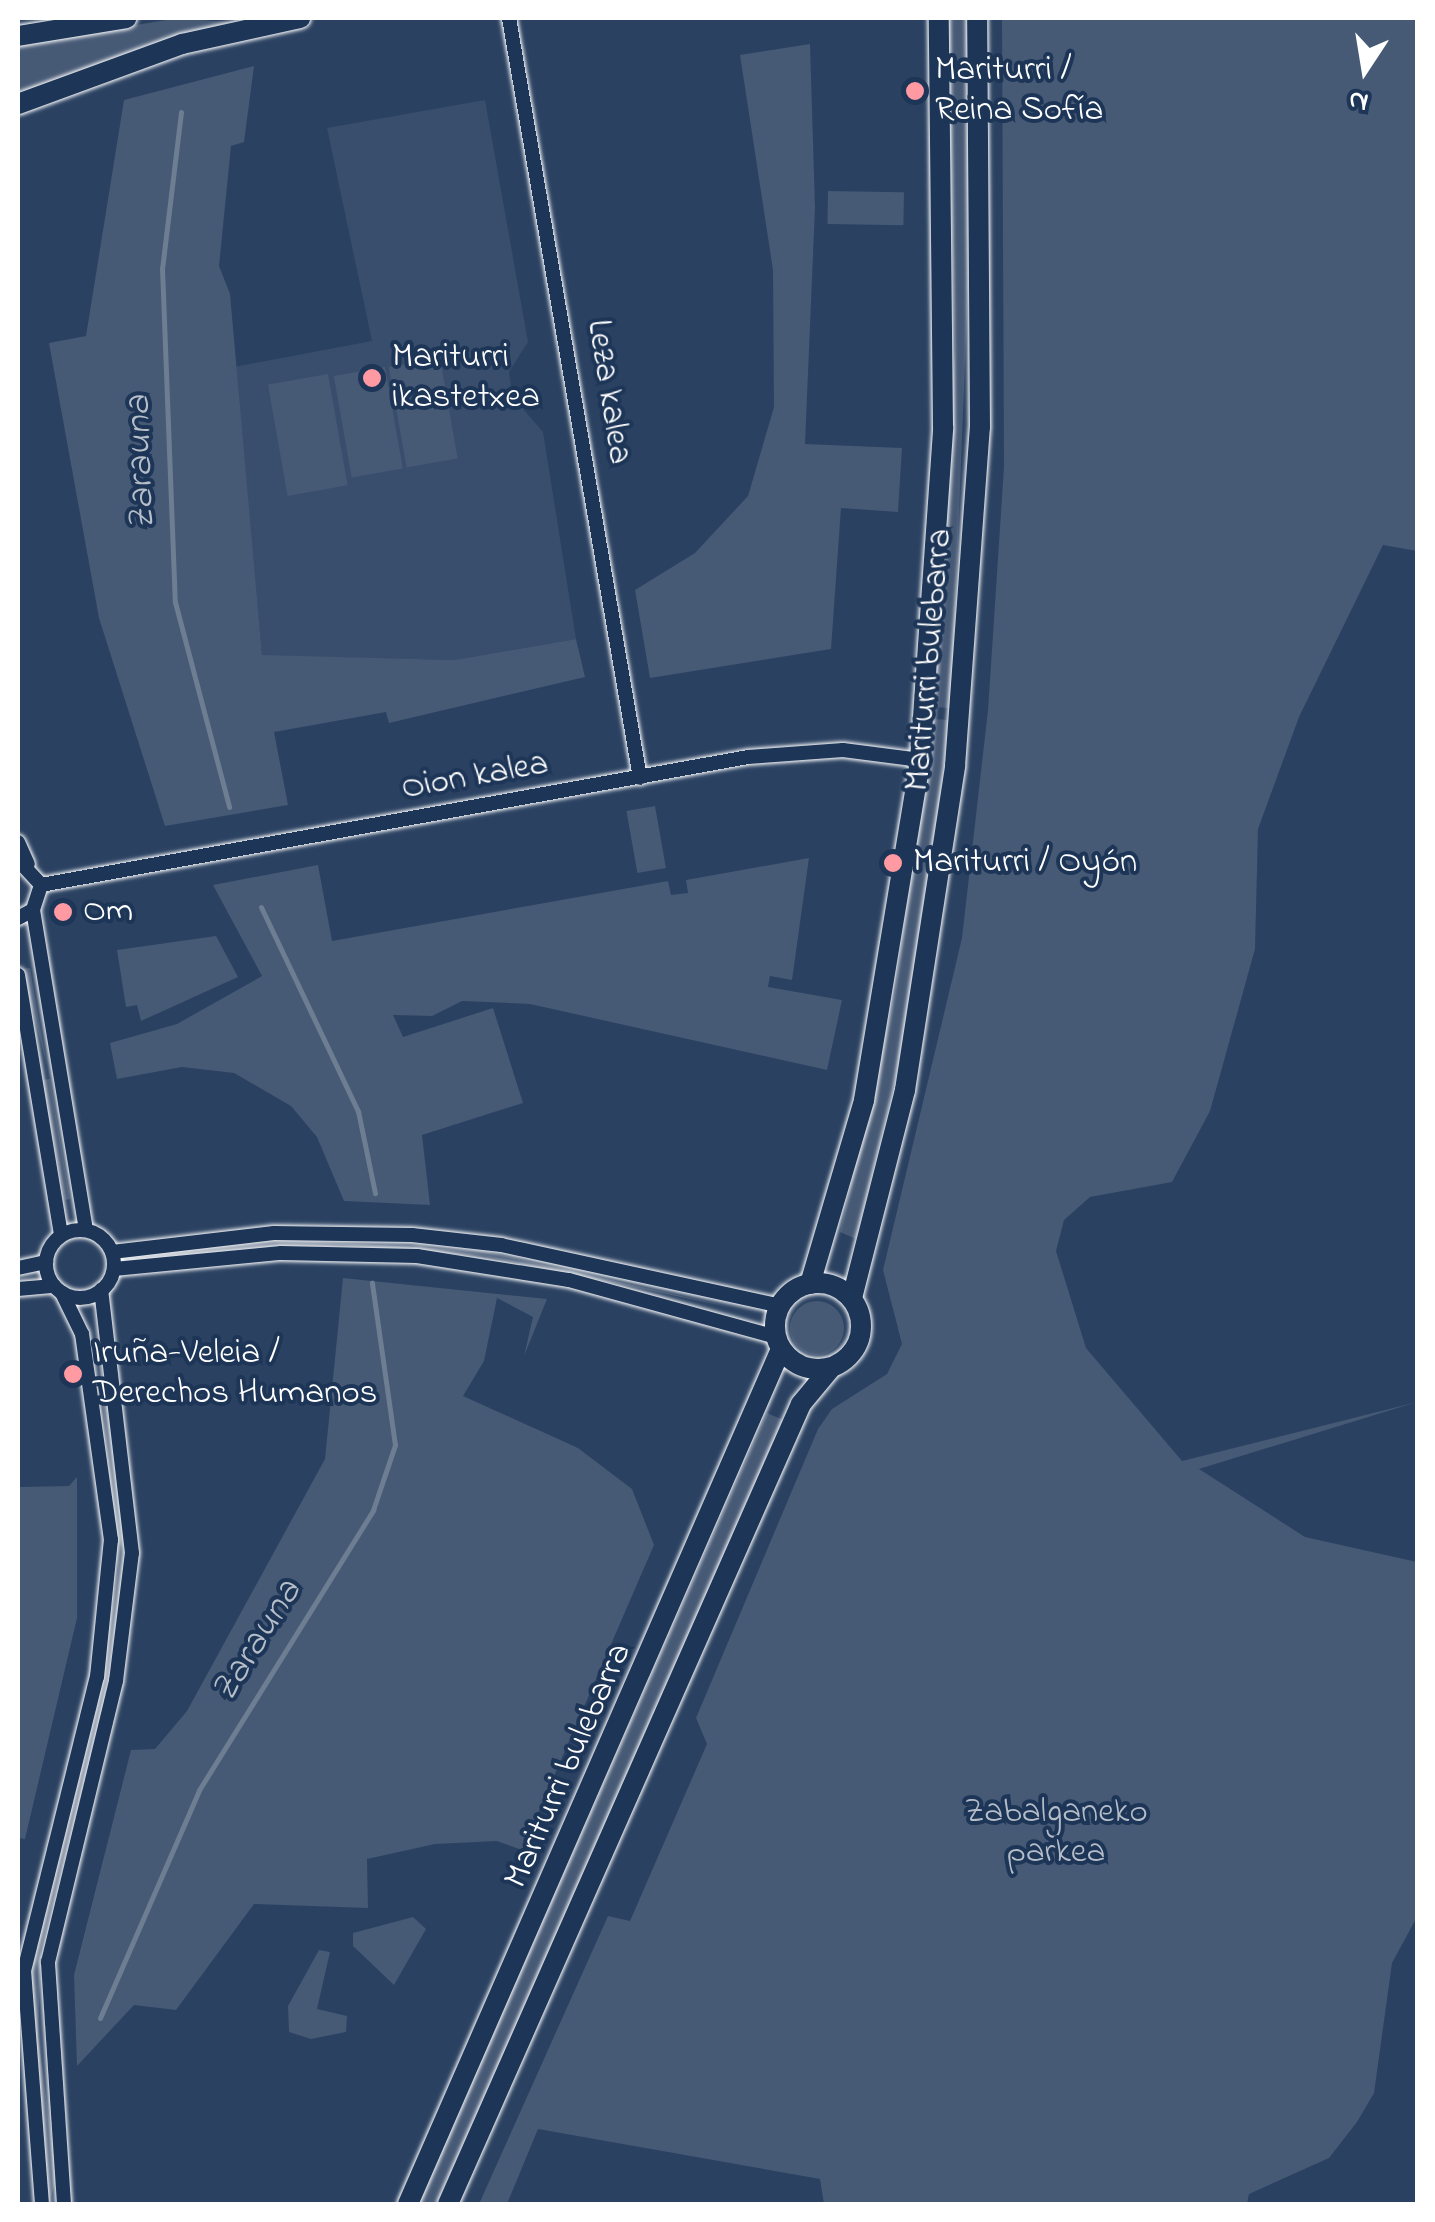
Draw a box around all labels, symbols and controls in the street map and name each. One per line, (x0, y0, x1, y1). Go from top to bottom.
north arrow (1315, 20, 1415, 120)
place label: Mariturri / Reina Sofía (935, 50, 1103, 132)
text: N (1345, 78, 1372, 122)
marker: Mariturri / Reina Sofía (904, 80, 926, 102)
street label: Leza kalea (576, 317, 640, 467)
place label: Mariturri ikastetxea (392, 337, 540, 419)
marker: Mariturri ikastetxea (361, 367, 383, 389)
water label: Zarauna (117, 395, 167, 531)
street label: Mariturri bulebarra (898, 527, 962, 793)
street label: Oion kalea (398, 743, 552, 811)
place label: Mariturri / Oyón (913, 842, 1137, 884)
marker: Mariturri / Oyón (882, 852, 904, 874)
place label: Om (83, 891, 133, 933)
marker: Om (52, 901, 74, 923)
place label: Iruña-Veleia / Derechos Humanos (93, 1333, 377, 1415)
marker: Iruña-Veleia / Derechos Humanos (62, 1363, 84, 1385)
water label: Zarauna (203, 1573, 313, 1711)
street label: Mariturri bulebarra (496, 1637, 642, 1895)
park label: Zabalganeko parkea (964, 1792, 1148, 1874)

